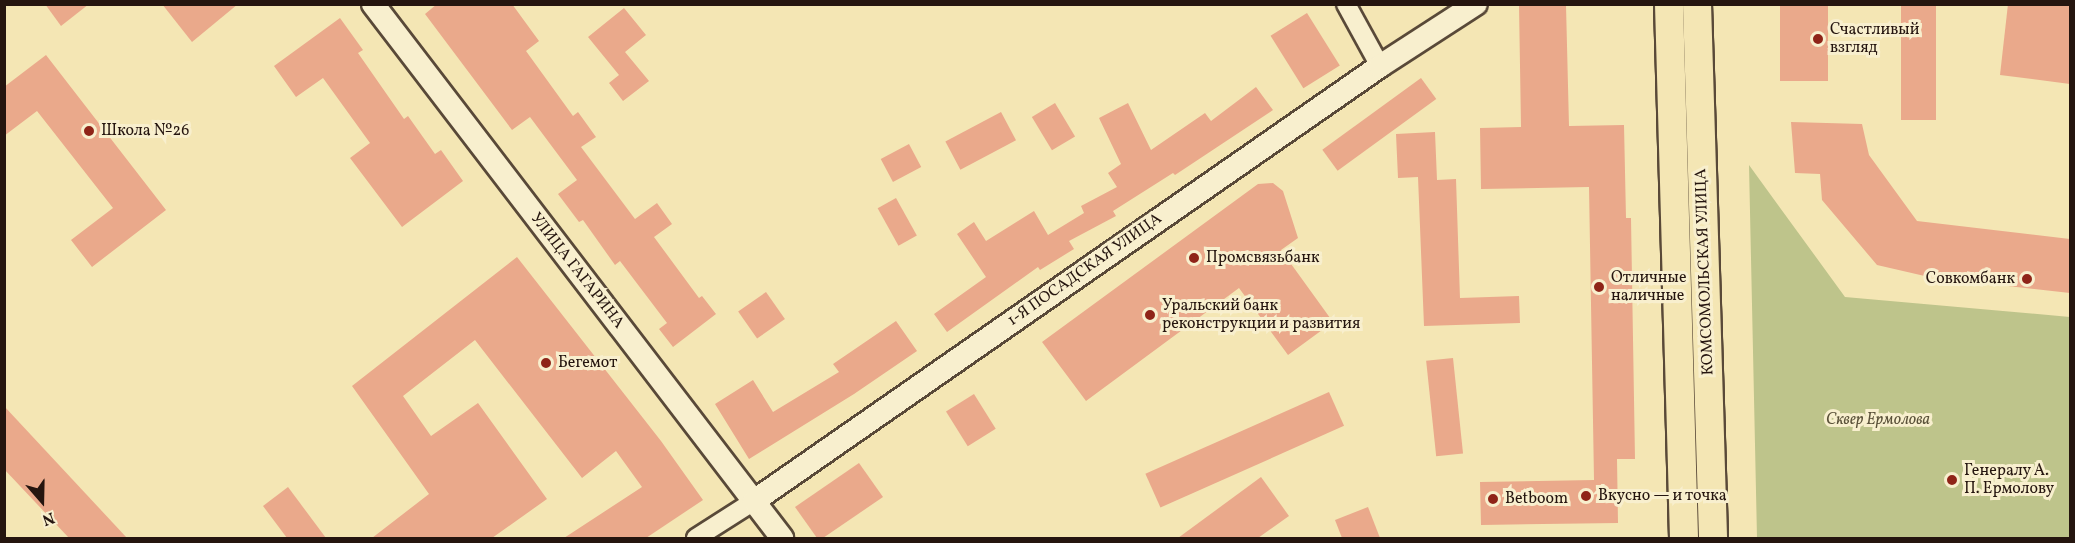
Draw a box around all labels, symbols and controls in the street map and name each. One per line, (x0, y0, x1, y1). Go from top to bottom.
place label: Счастливый взгляд (1830, 20, 1919, 58)
marker: Счастливый взгляд (1811, 32, 1825, 46)
place label: Школа №26 (101, 121, 189, 141)
marker: Школа №26 (82, 124, 96, 138)
street label: КОМСОМОЛЬСКАЯ УЛИЦА (1692, 168, 1718, 376)
street label: УЛИЦА ГАГАРИНА (526, 209, 628, 333)
street label: 1-Я ПОСАДСКАЯ УЛИЦА (1004, 209, 1166, 331)
place label: Промсвязьбанк (1206, 248, 1319, 268)
marker: Промсвязьбанк (1187, 251, 1201, 265)
place label: Отличные наличные (1611, 268, 1686, 306)
place label: Совкомбанк (1926, 269, 2015, 289)
marker: Совкомбанк (2020, 272, 2034, 286)
marker: Отличные наличные (1592, 280, 1606, 294)
place label: Уральский банк реконструкции и развития (1162, 296, 1360, 334)
marker: Уральский банк реконструкции и развития (1143, 308, 1157, 322)
place label: Бегемот (558, 353, 617, 373)
marker: Бегемот (539, 356, 553, 370)
park label: Сквер Ермолова (1826, 410, 1930, 430)
place label: Генералу А. П. Ермолову (1964, 461, 2054, 499)
north arrow (12, 471, 72, 531)
marker: Генералу А. П. Ермолову (1945, 473, 1959, 487)
place label: Вкусно — и точка (1598, 486, 1728, 506)
place label: Betboom (1505, 489, 1568, 509)
marker: Вкусно — и точка (1579, 489, 1593, 503)
marker: Betboom (1486, 492, 1500, 506)
text: N (39, 506, 57, 530)

